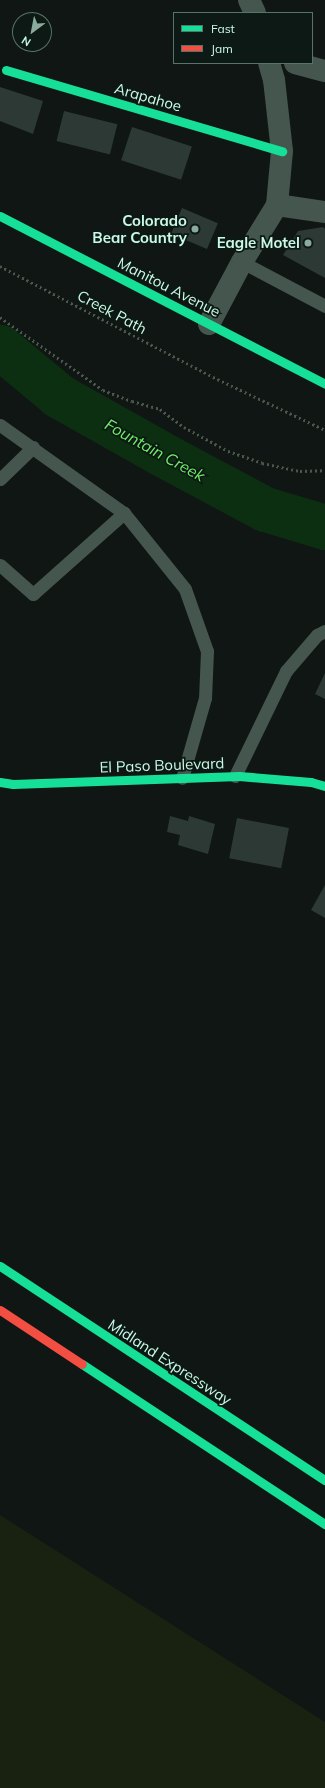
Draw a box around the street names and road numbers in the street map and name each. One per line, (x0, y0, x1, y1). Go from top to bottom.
street label: Arapahoe (112, 79, 184, 115)
street label: Manitou Avenue (115, 253, 223, 321)
street label: Creek Path (74, 286, 150, 338)
street label: El Paso Boulevard (99, 754, 225, 776)
street label: Midland Expressway (105, 1315, 235, 1409)

